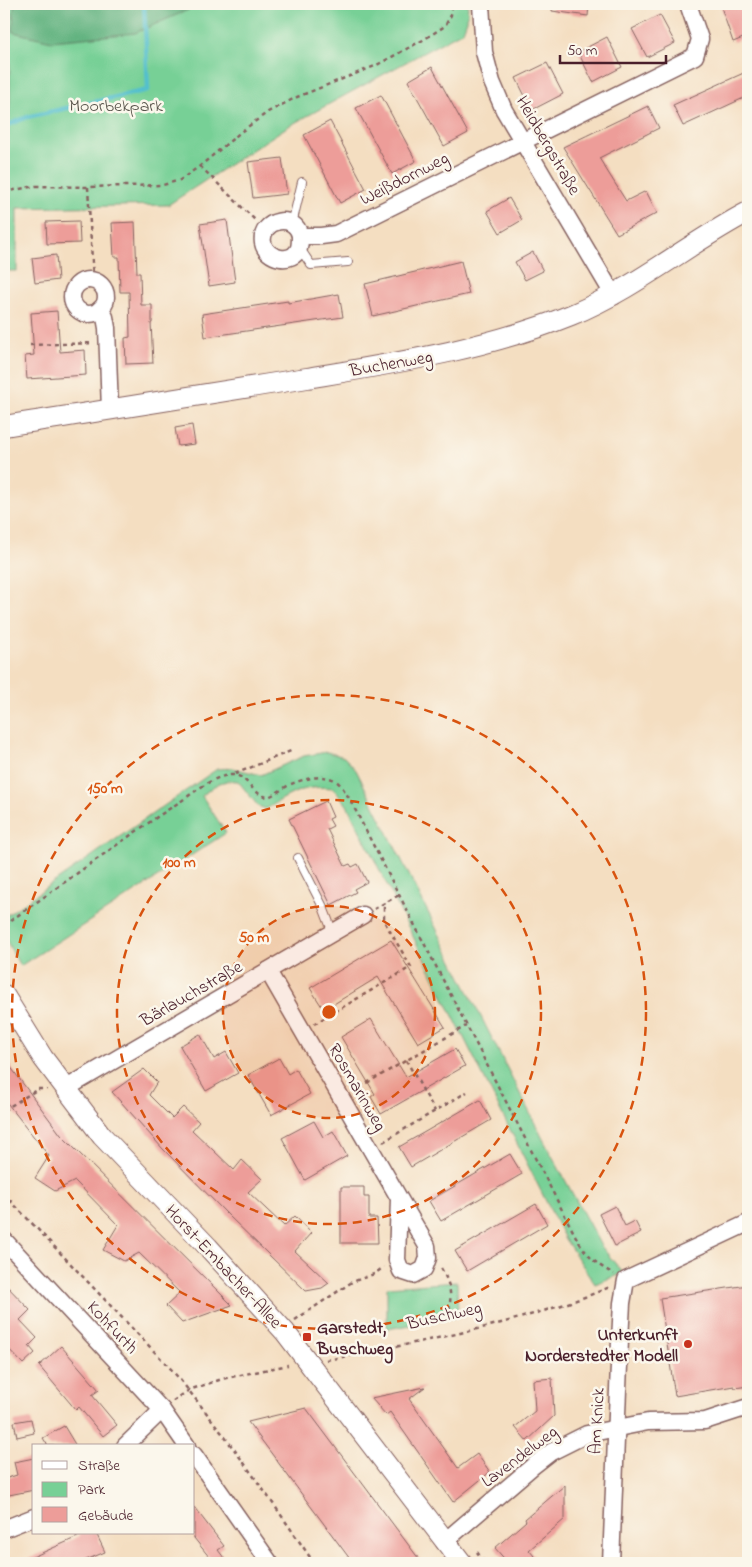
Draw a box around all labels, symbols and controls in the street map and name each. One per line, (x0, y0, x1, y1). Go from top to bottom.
scale bar (560, 32, 666, 64)
text: 50 m (567, 40, 598, 62)
street label: Heidbergstraße (507, 91, 587, 202)
park label: Moorbekpark (69, 94, 163, 120)
street label: Weißdornweg (356, 146, 454, 214)
street label: Buchenweg (347, 345, 435, 386)
text: 150 m (87, 778, 123, 800)
text: 100 m (162, 852, 196, 874)
text: 50 m (239, 927, 270, 949)
street label: Bärlauchstraße (135, 954, 249, 1035)
centre of rings (320, 1003, 338, 1021)
street label: Rosmarinweg (320, 1039, 392, 1137)
street label: Horst-Embacher-Allee (158, 1199, 288, 1336)
street label: Kohfurth (80, 1296, 143, 1361)
street label: Buschweg (404, 1296, 485, 1339)
place label: Garstedt, Buschweg (316, 1316, 393, 1364)
place label: Unterkunft Norderstedter Modell (525, 1323, 679, 1370)
marker: Garstedt, Buschweg (301, 1331, 313, 1343)
marker: Unterkunft Norderstedter Modell (682, 1338, 694, 1350)
street label: Am Knick (583, 1387, 613, 1455)
street label: Lavendelweg (476, 1420, 565, 1496)
legend (32, 1444, 195, 1534)
text: Straße (78, 1455, 120, 1477)
text: Park (78, 1479, 106, 1501)
text: Gebäude (78, 1505, 134, 1527)

